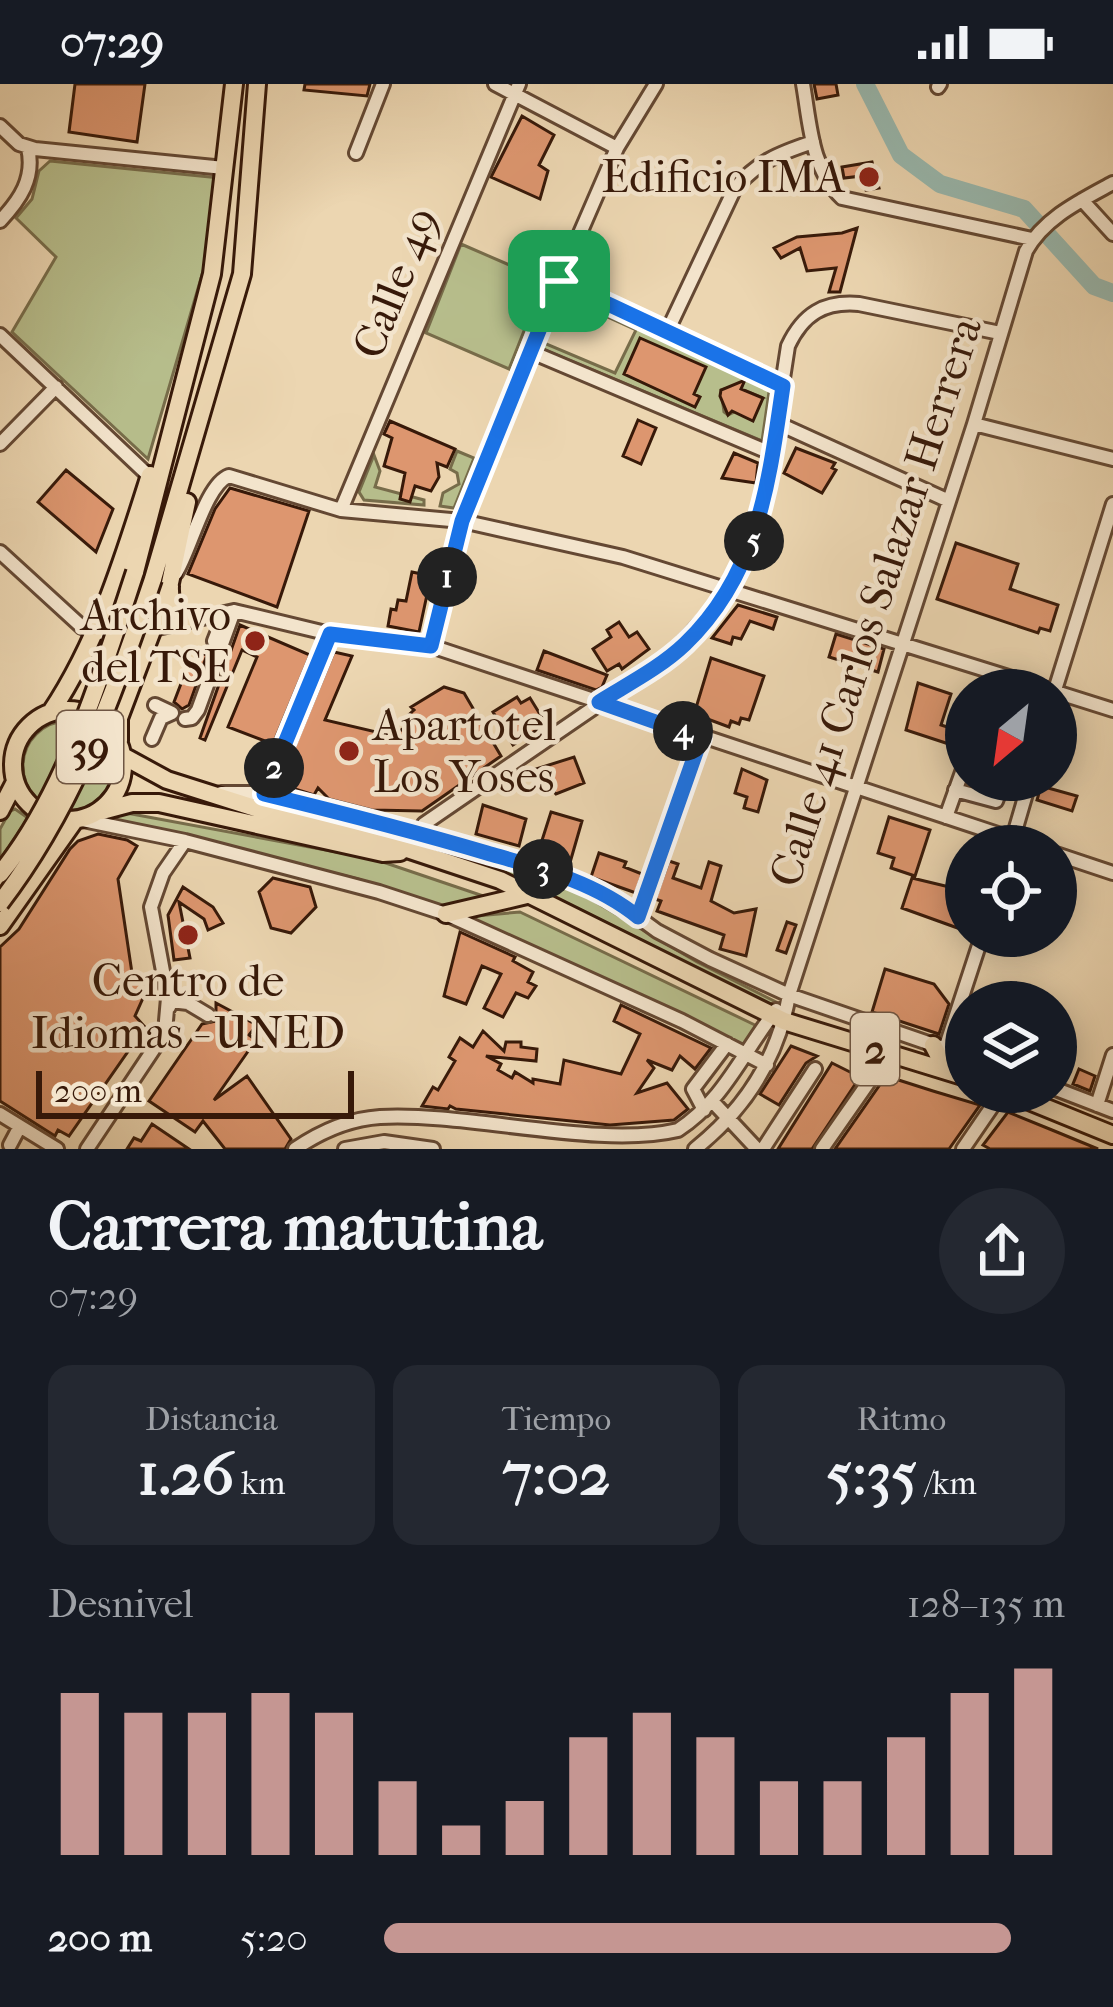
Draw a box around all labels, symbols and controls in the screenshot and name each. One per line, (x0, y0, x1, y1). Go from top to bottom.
text: 07:29 (60, 16, 164, 69)
place label: Edificio IMA (601, 151, 846, 204)
marker: Edificio IMA (856, 164, 882, 190)
street label: Calle 49 (342, 200, 450, 366)
pin (508, 230, 610, 332)
icon: arrive (526, 248, 592, 314)
street label: Calle 41 Carlos Salazar Herrera (759, 310, 994, 893)
pin: 5 (724, 511, 784, 571)
text: 5 (747, 521, 761, 560)
pin: 1 (417, 547, 477, 607)
text: 1 (441, 557, 453, 596)
place label: Archivo del TSE (79, 589, 231, 694)
marker: Archivo del TSE (242, 628, 268, 654)
north arrow (945, 669, 1077, 801)
map controls (945, 669, 1077, 1113)
place label: Apartotel Los Yoses (371, 699, 556, 804)
pin: 4 (653, 701, 713, 761)
road number: 39 (57, 711, 123, 783)
text: 4 (673, 711, 693, 750)
pin: 2 (244, 738, 304, 798)
marker: Apartotel Los Yoses (336, 738, 362, 764)
text: 2 (266, 748, 282, 787)
button: locate (945, 825, 1077, 957)
pin: 3 (513, 839, 573, 899)
text: 3 (536, 849, 550, 888)
marker: Centro de Idiomas - UNED (175, 922, 201, 948)
place label: Centro de Idiomas - UNED (31, 955, 345, 1060)
button: layers (945, 981, 1077, 1113)
road number: 2 (851, 1013, 899, 1085)
scale bar (36, 1065, 354, 1118)
text: 200 m (54, 1072, 142, 1111)
button: share (939, 1188, 1065, 1314)
text: Carrera matutina (48, 1189, 542, 1266)
text: 07:29 (48, 1273, 138, 1319)
text: Distancia (145, 1400, 278, 1439)
text: Tiempo (502, 1400, 611, 1439)
text: Ritmo (857, 1400, 946, 1439)
text: 1.26 (138, 1439, 234, 1510)
text: 7:02 (503, 1439, 610, 1510)
text: 5:35 (826, 1439, 917, 1510)
text: km (234, 1464, 285, 1503)
text: /km (917, 1464, 977, 1503)
text: Desnivel (48, 1581, 194, 1627)
text: 128–135 m (907, 1581, 1065, 1627)
text: 200 m (48, 1915, 152, 1961)
text: 5:20 (240, 1915, 308, 1961)

